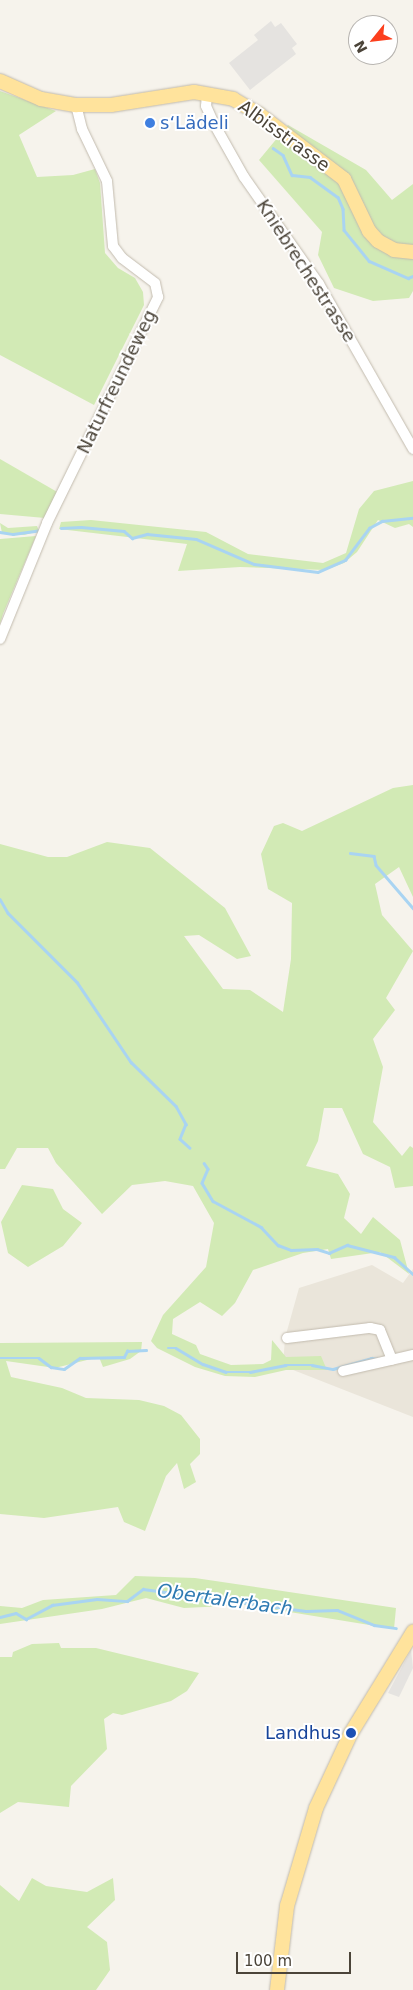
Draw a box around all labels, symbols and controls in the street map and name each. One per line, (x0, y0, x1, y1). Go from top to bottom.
north arrow (348, 15, 398, 65)
text: N (351, 38, 371, 56)
street label: Albisstrasse (234, 96, 334, 176)
place label: s‘Lädeli (160, 112, 229, 134)
marker: s‘Lädeli (144, 117, 156, 129)
street label: Kniebrechestrasse (252, 196, 360, 346)
street label: Naturfreundeweg (73, 307, 161, 457)
water label: Obertalerbach (156, 1579, 294, 1621)
place label: Landhus (265, 1722, 341, 1744)
marker: Landhus (345, 1727, 357, 1739)
scale bar (238, 1942, 353, 1974)
text: 100 m (244, 1952, 292, 1970)

